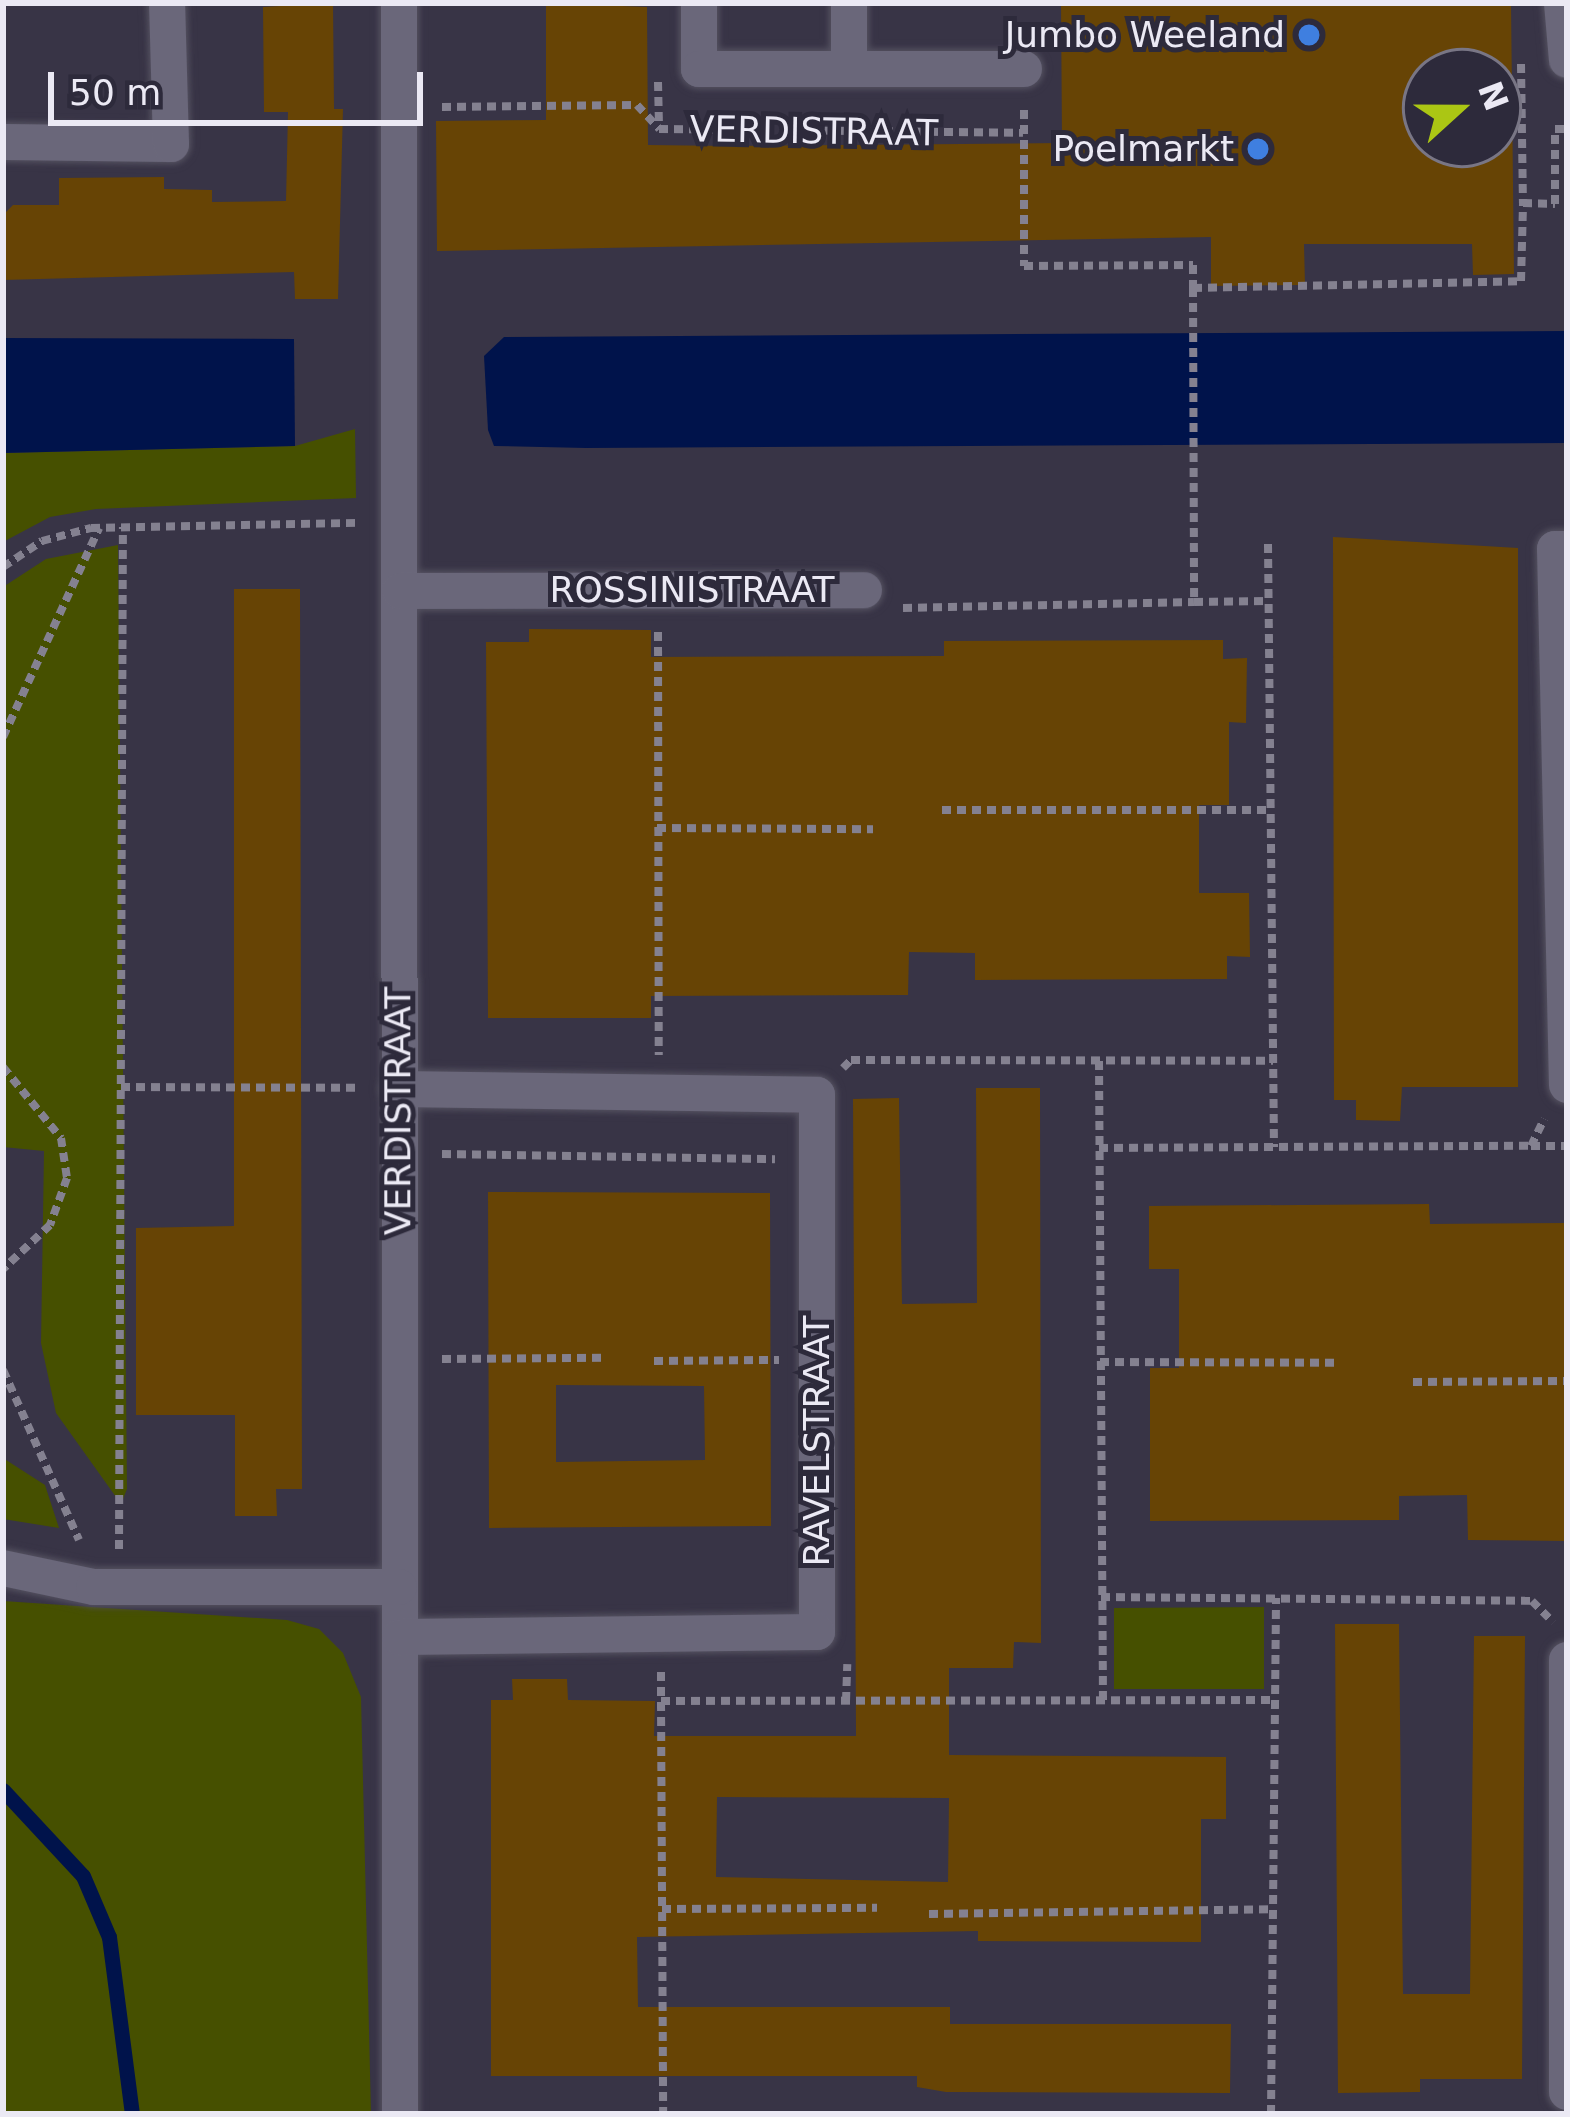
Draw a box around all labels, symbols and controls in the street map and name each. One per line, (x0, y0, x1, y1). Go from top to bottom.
place label: Jumbo Weeland (1005, 13, 1285, 57)
marker: Jumbo Weeland (1296, 22, 1322, 48)
scale bar (54, 48, 429, 122)
north arrow (1402, 48, 1522, 168)
text: 50 m (69, 72, 161, 113)
text: N (1470, 76, 1516, 116)
street label: VERDISTRAAT (689, 107, 939, 155)
place label: Poelmarkt (1053, 127, 1234, 171)
marker: Poelmarkt (1245, 136, 1271, 162)
street label: ROSSINISTRAAT (549, 568, 835, 612)
street label: VERDISTRAAT (376, 987, 420, 1235)
street label: RAVELSTRAAT (795, 1315, 839, 1567)

